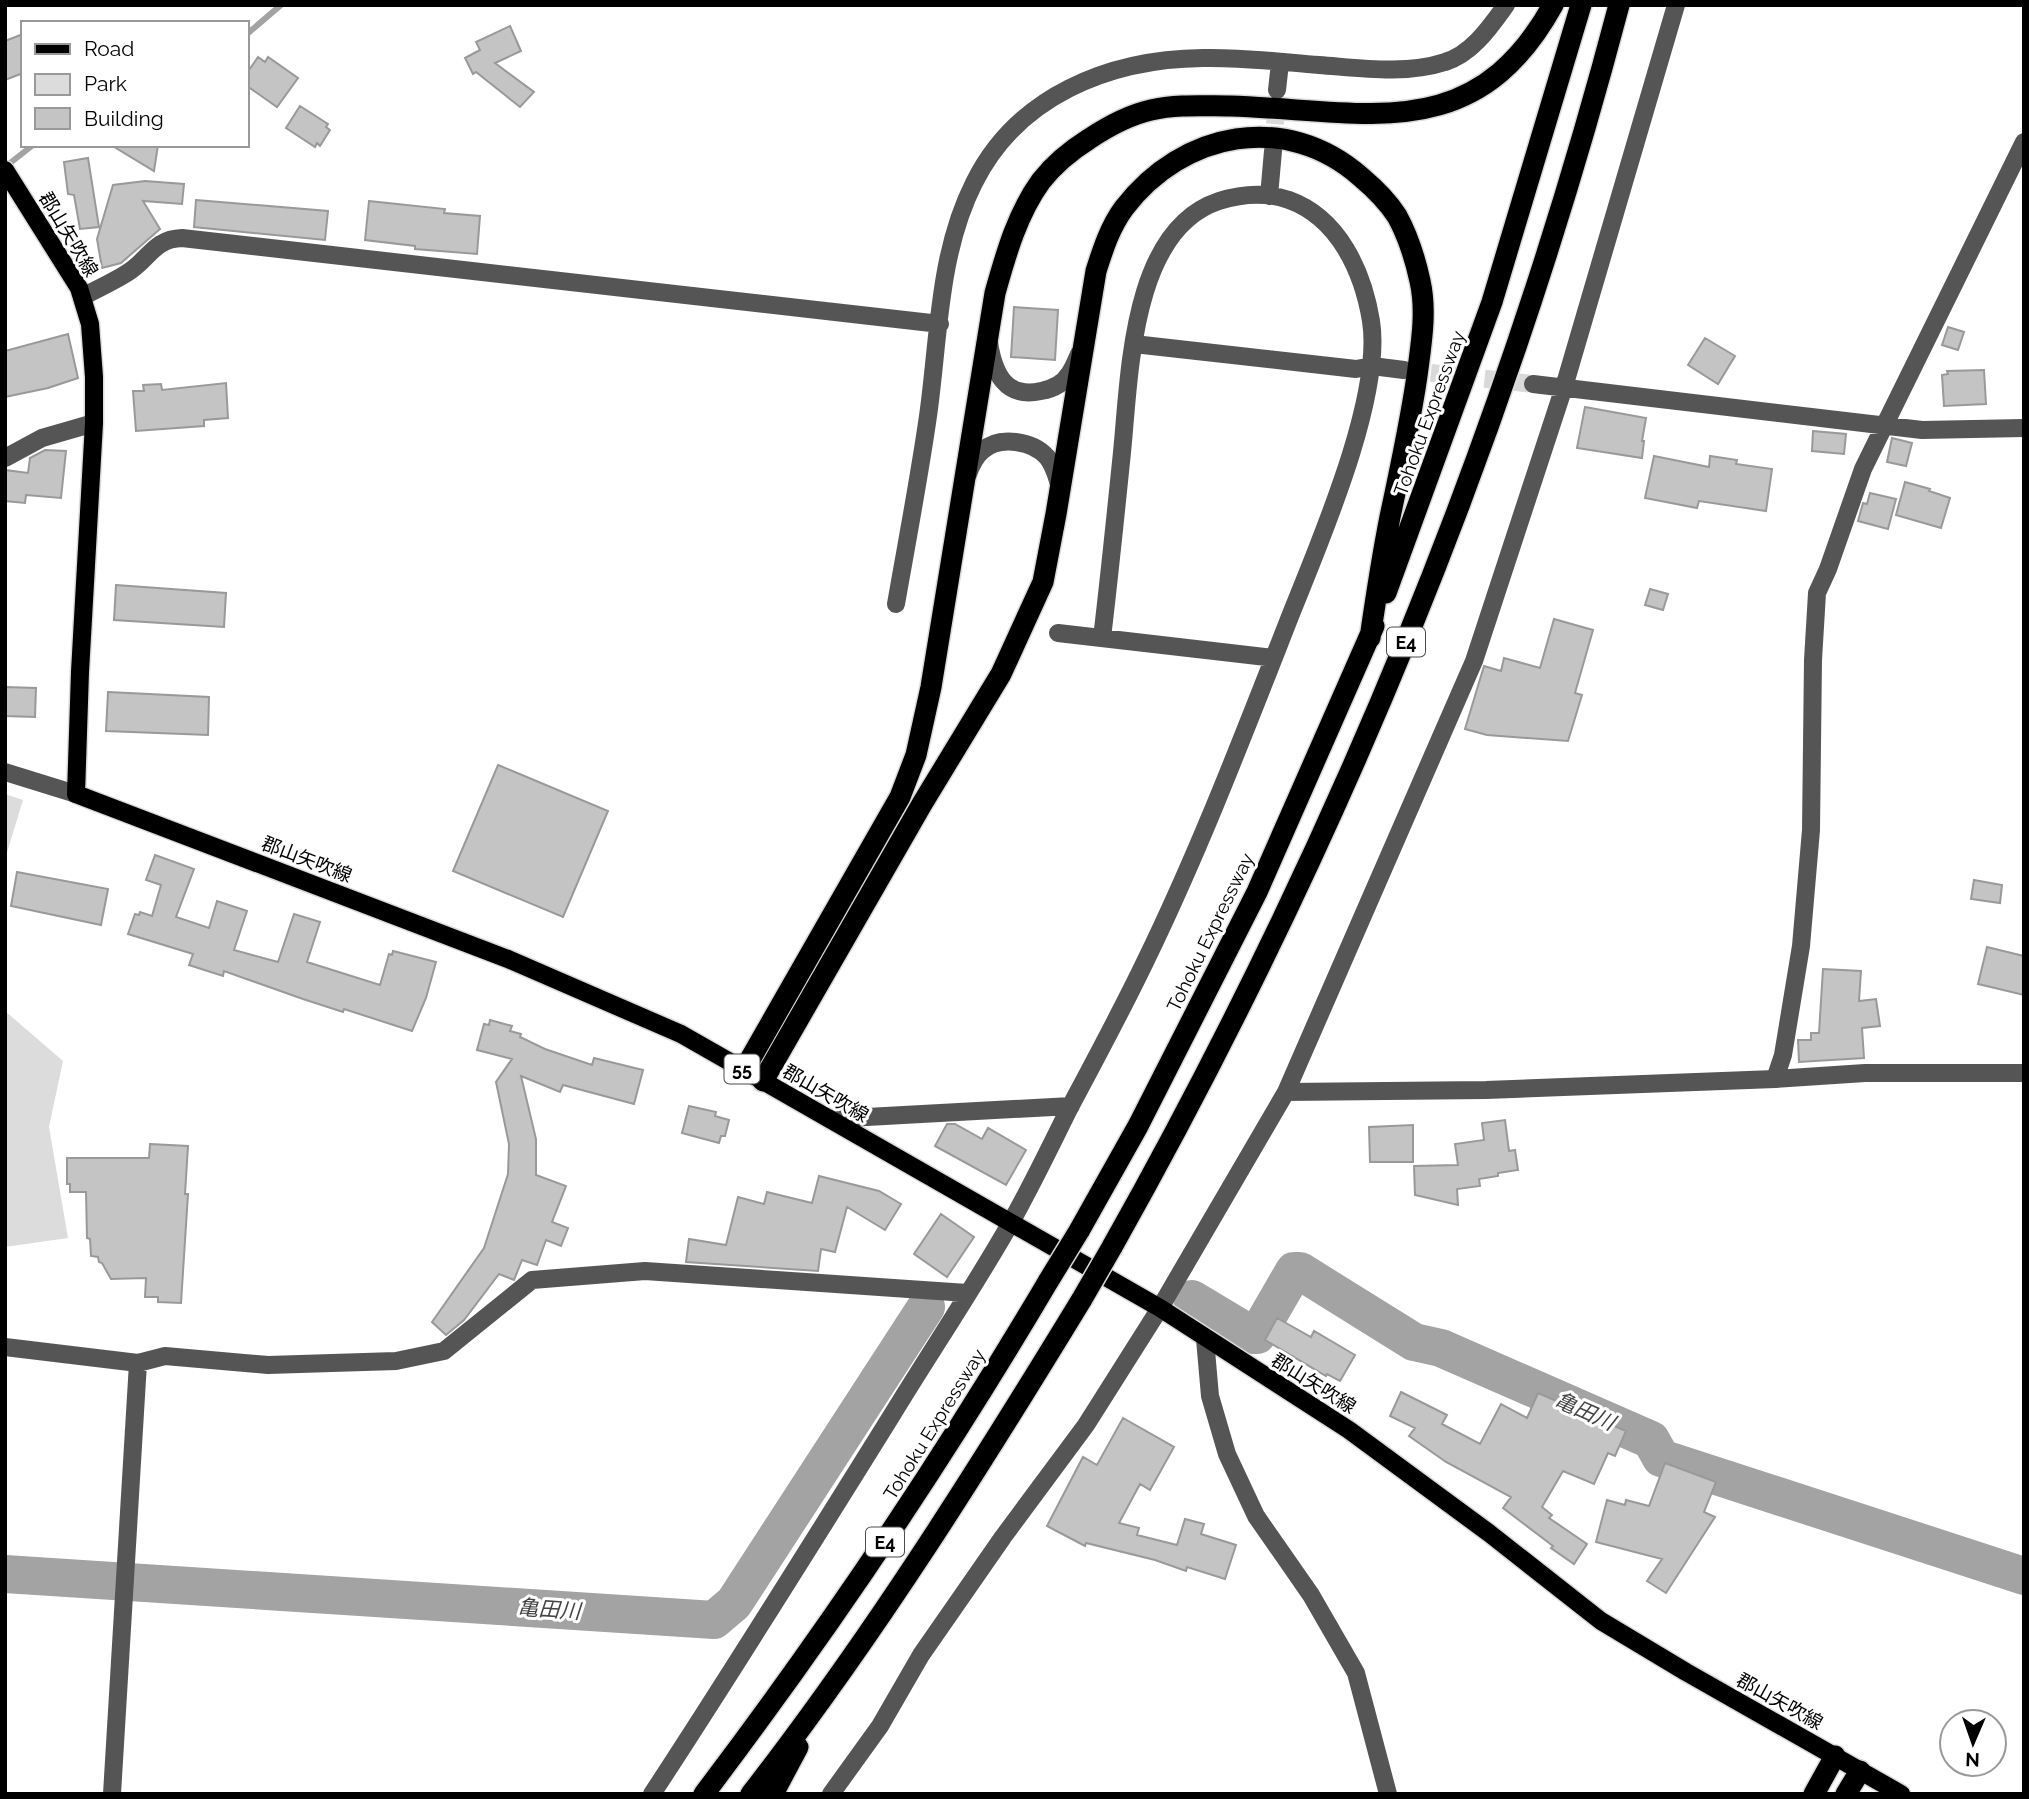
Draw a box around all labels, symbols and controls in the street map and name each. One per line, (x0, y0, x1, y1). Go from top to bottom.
legend (21, 21, 248, 147)
text: Road (84, 36, 134, 61)
text: Park (84, 71, 127, 96)
text: Building (84, 106, 164, 131)
street label: 郡山矢吹線 (35, 188, 103, 280)
street label: Tohoku Expressway (1389, 328, 1469, 498)
road number: E4 (1387, 628, 1425, 656)
street label: 郡山矢吹線 (259, 832, 355, 886)
street label: Tohoku Expressway (1162, 849, 1258, 1015)
road number: 55 (724, 1054, 760, 1084)
street label: 郡山矢吹線 (779, 1060, 873, 1126)
street label: Tohoku Expressway (879, 1345, 989, 1503)
street label: 郡山矢吹線 (1268, 1348, 1360, 1418)
water label: 亀田川 (1551, 1387, 1621, 1436)
road number: E4 (866, 1527, 904, 1556)
water label: 亀田川 (517, 1594, 583, 1624)
street label: 郡山矢吹線 (1733, 1668, 1827, 1734)
north arrow (1938, 1708, 2008, 1778)
text: N (1965, 1749, 1980, 1771)

